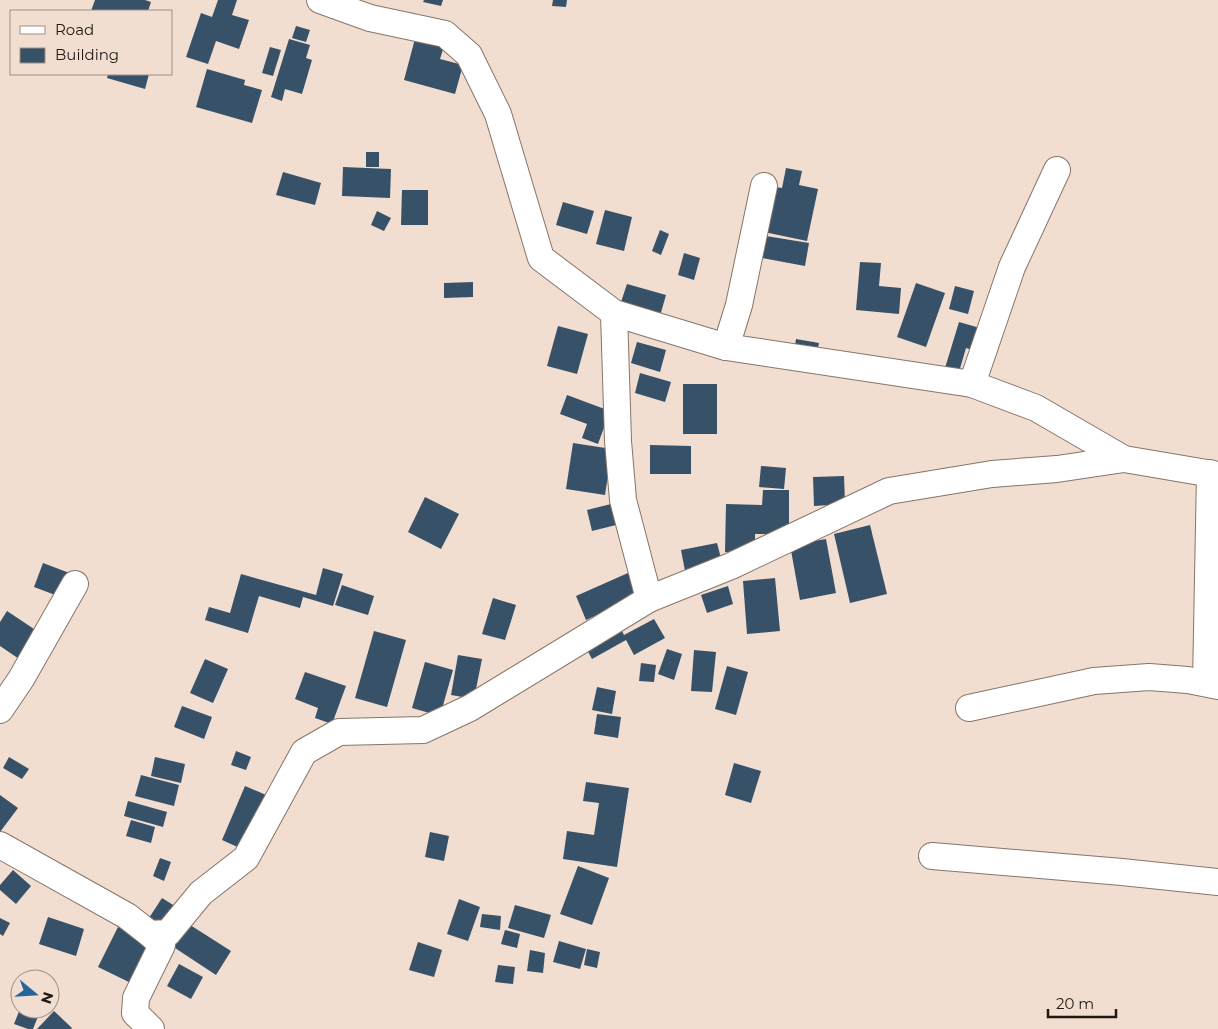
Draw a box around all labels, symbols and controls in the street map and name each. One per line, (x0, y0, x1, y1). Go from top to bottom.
legend (10, 10, 172, 75)
text: Road (55, 20, 94, 39)
text: Building (55, 45, 119, 64)
north arrow (10, 969, 60, 1019)
scale bar (1048, 986, 1116, 1018)
text: N (37, 990, 58, 1006)
text: 20 m (1056, 994, 1094, 1013)

